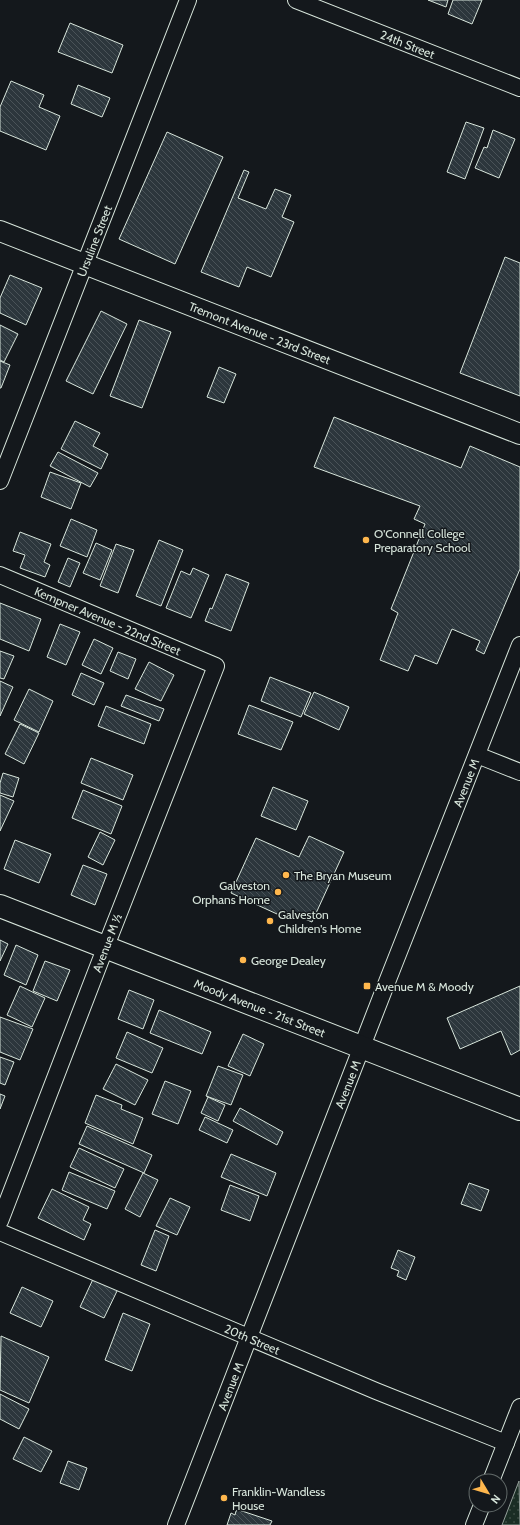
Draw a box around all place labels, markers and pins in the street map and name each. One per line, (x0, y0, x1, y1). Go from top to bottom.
place label: O'Connell College Preparatory School (374, 526, 471, 555)
marker: O'Connell College Preparatory School (361, 535, 371, 545)
place label: The Bryan Museum (294, 868, 392, 883)
marker: The Bryan Museum (281, 870, 291, 880)
place label: Galveston Orphans Home (192, 878, 270, 907)
marker: Galveston Orphans Home (273, 887, 283, 897)
place label: Galveston Children's Home (278, 907, 361, 936)
marker: Galveston Children's Home (265, 916, 275, 926)
place label: George Dealey (251, 953, 326, 968)
marker: George Dealey (238, 955, 248, 965)
place label: Avenue M & Moody (375, 979, 474, 994)
marker: Avenue M & Moody (362, 981, 372, 991)
place label: Franklin-Wandless House (232, 1484, 325, 1513)
marker: Franklin-Wandless House (219, 1493, 229, 1503)

